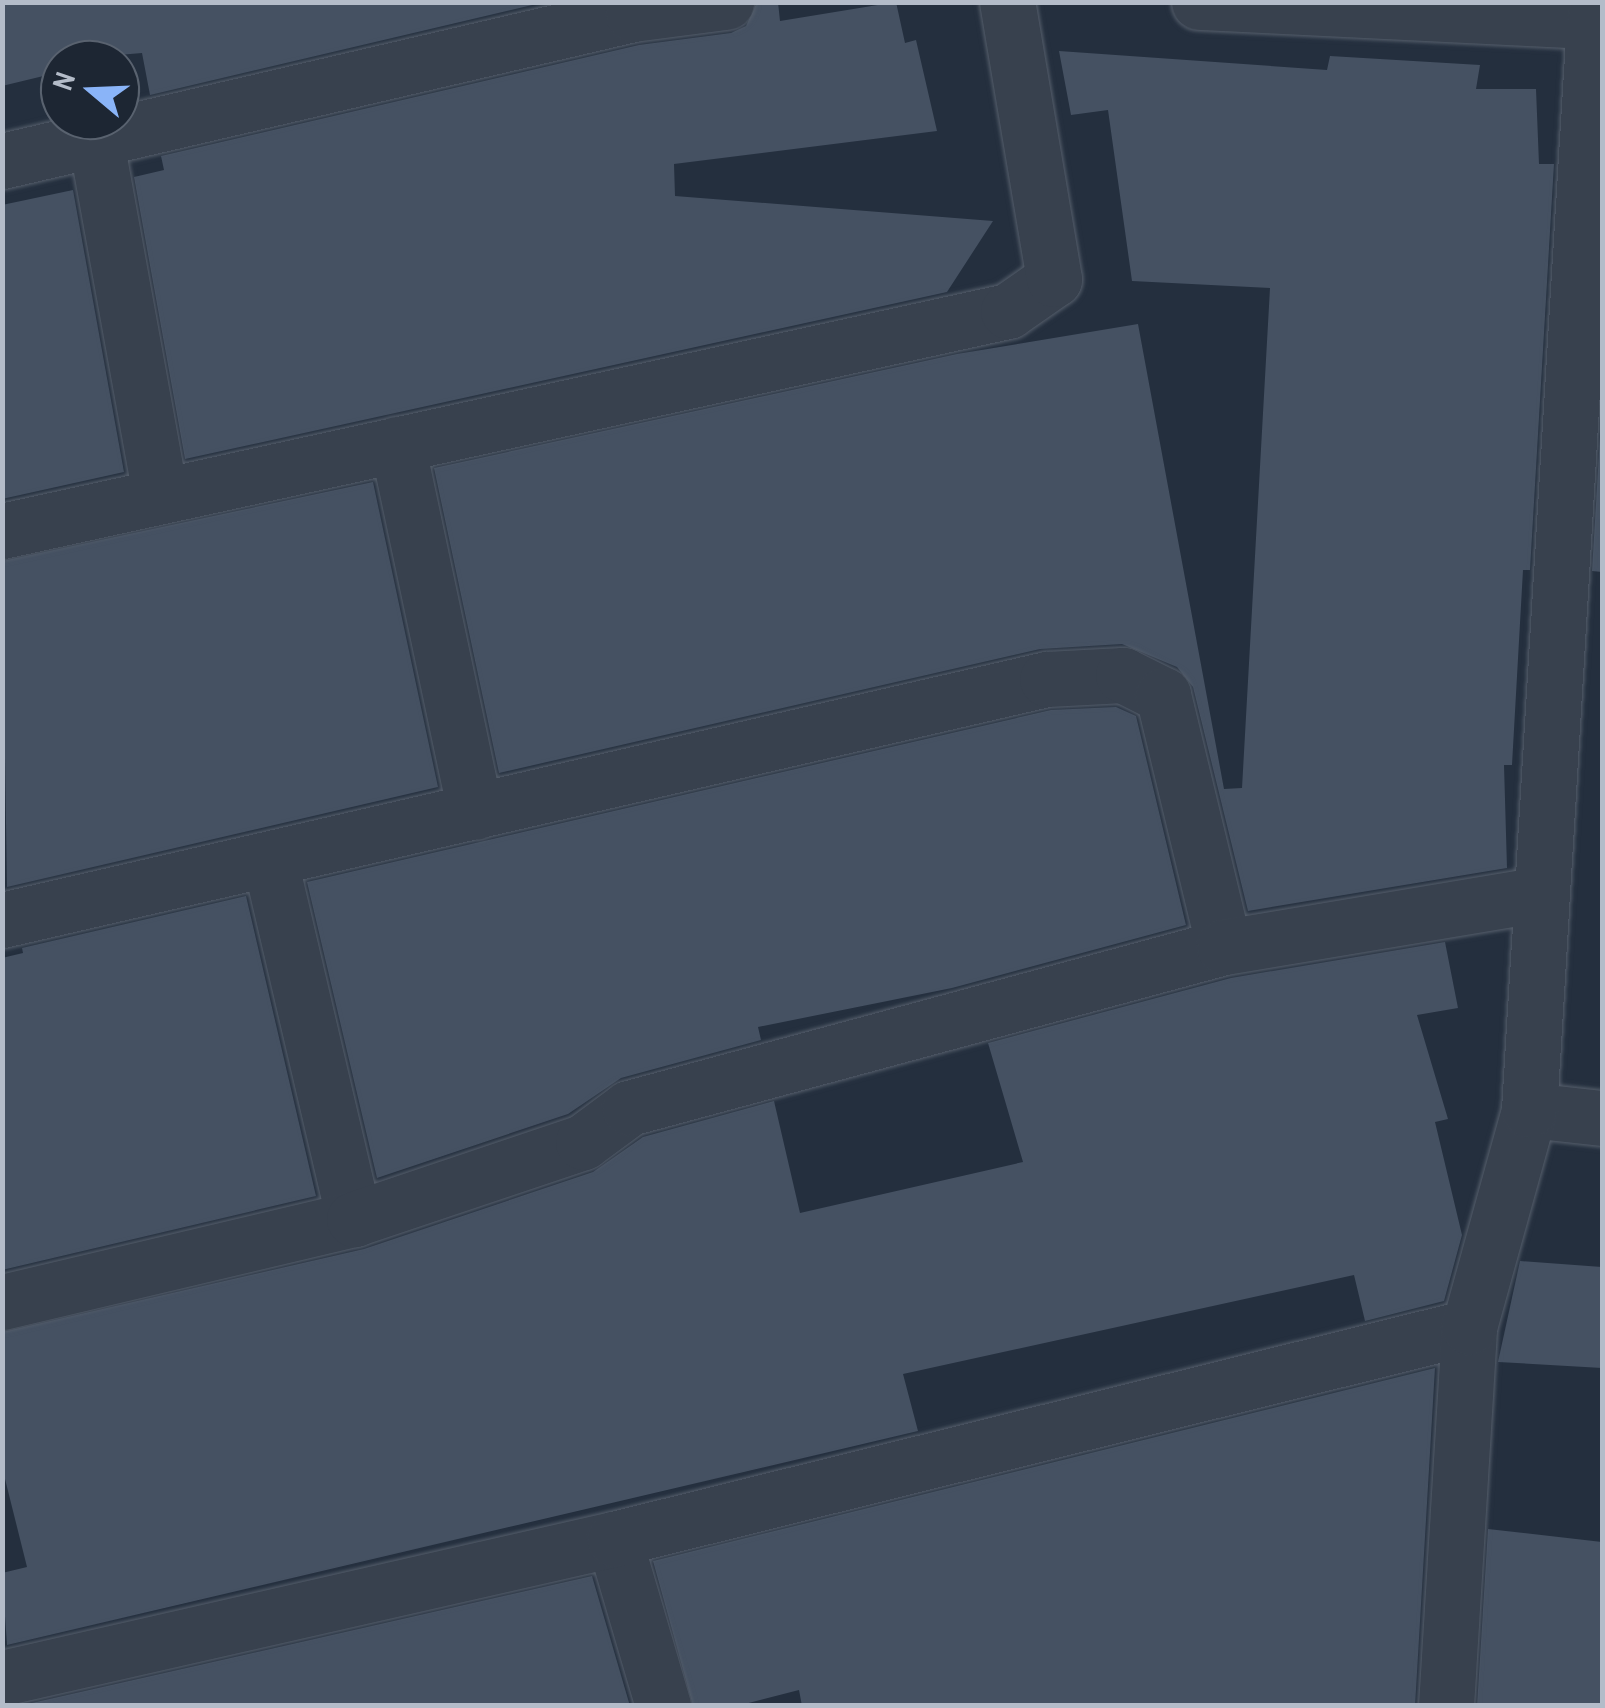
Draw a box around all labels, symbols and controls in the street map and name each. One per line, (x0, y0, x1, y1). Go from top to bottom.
north arrow (40, 40, 140, 140)
text: N (43, 67, 84, 95)

